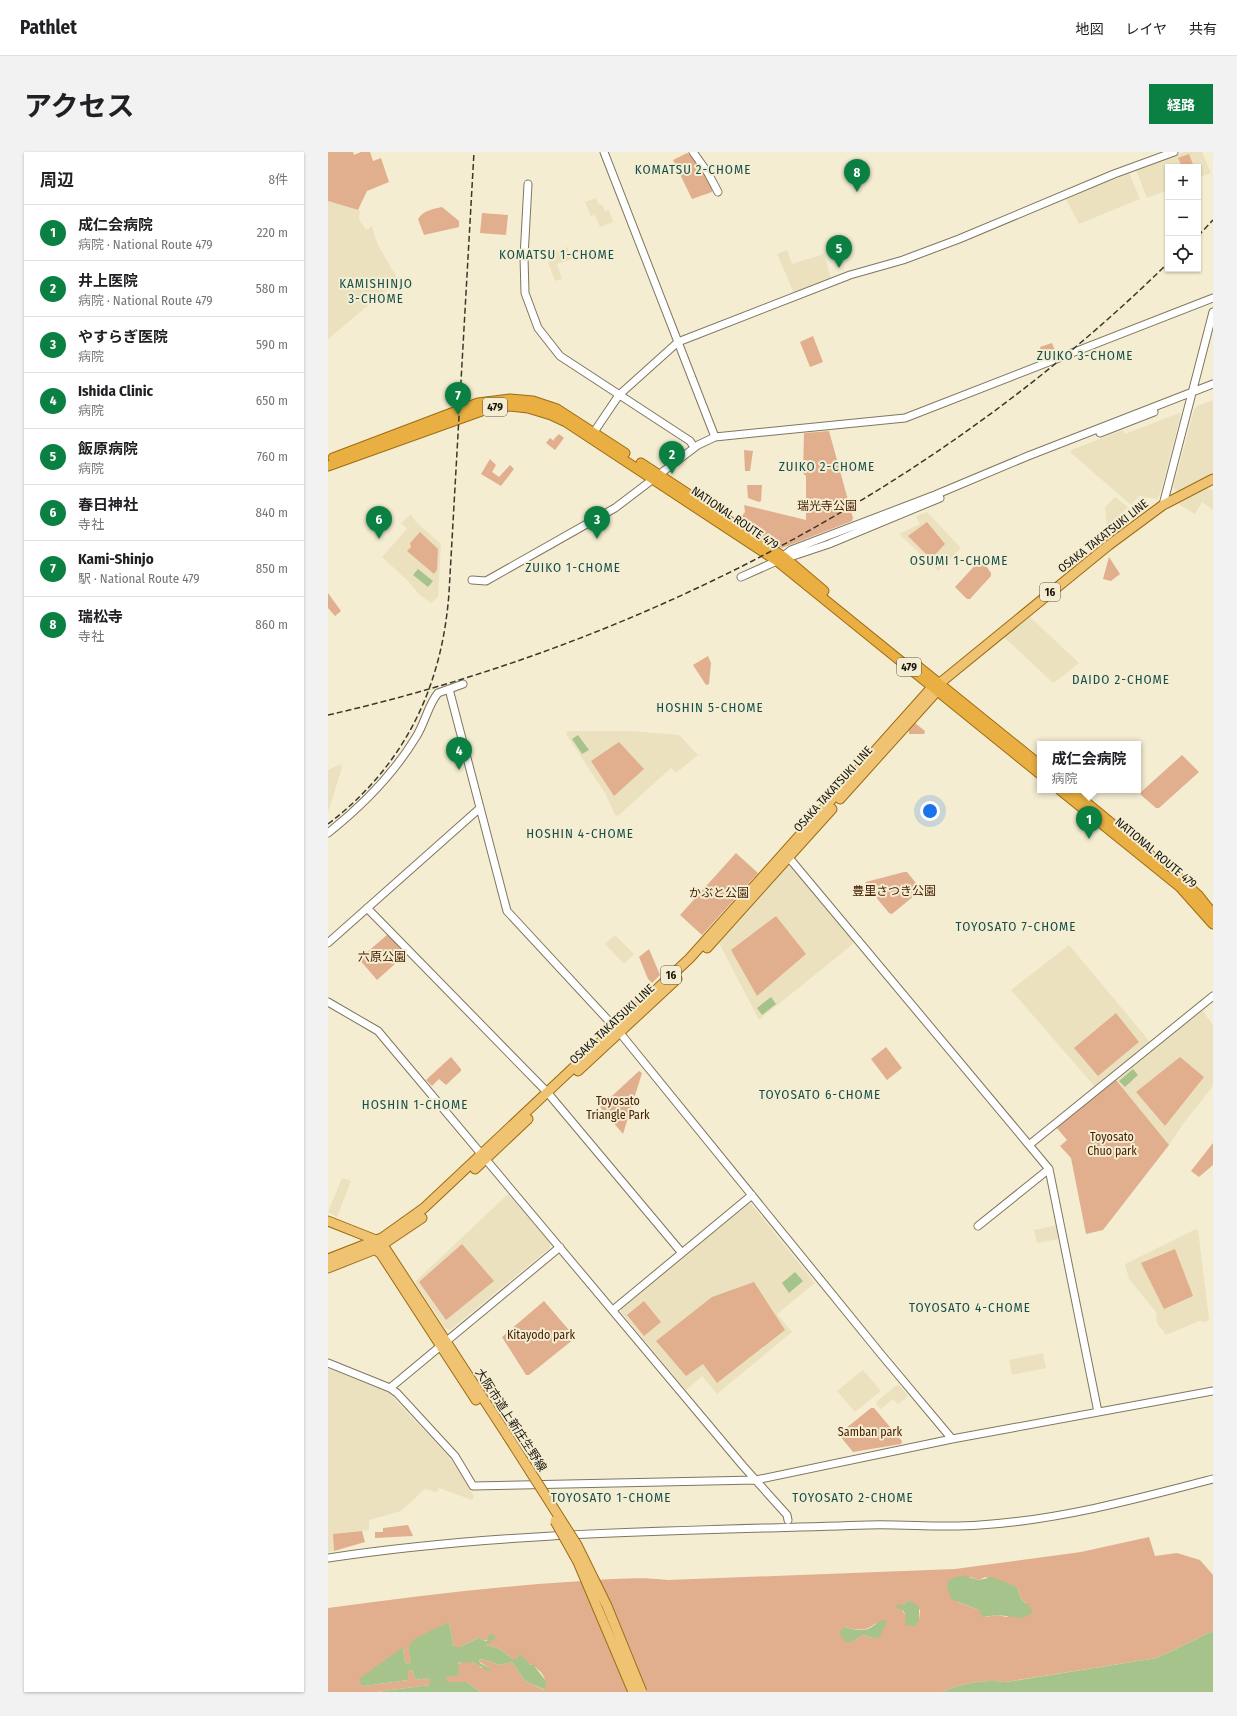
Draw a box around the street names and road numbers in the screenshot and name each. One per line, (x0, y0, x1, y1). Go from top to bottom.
road number: 479 (483, 398, 507, 416)
street label: NATIONAL ROUTE 479 (689, 484, 781, 552)
street label: OSAKA TAKATSUKI LINE (1055, 496, 1151, 576)
road number: 16 (1040, 583, 1060, 601)
road number: 479 (897, 658, 921, 676)
street label: OSAKA TAKATSUKI LINE (791, 743, 875, 835)
street label: NATIONAL ROUTE 479 (1112, 815, 1200, 891)
road number: 16 (661, 966, 681, 984)
street label: OSAKA TAKATSUKI LINE (567, 981, 657, 1067)
street label: 大阪市道上新庄生野線 (472, 1366, 550, 1474)

